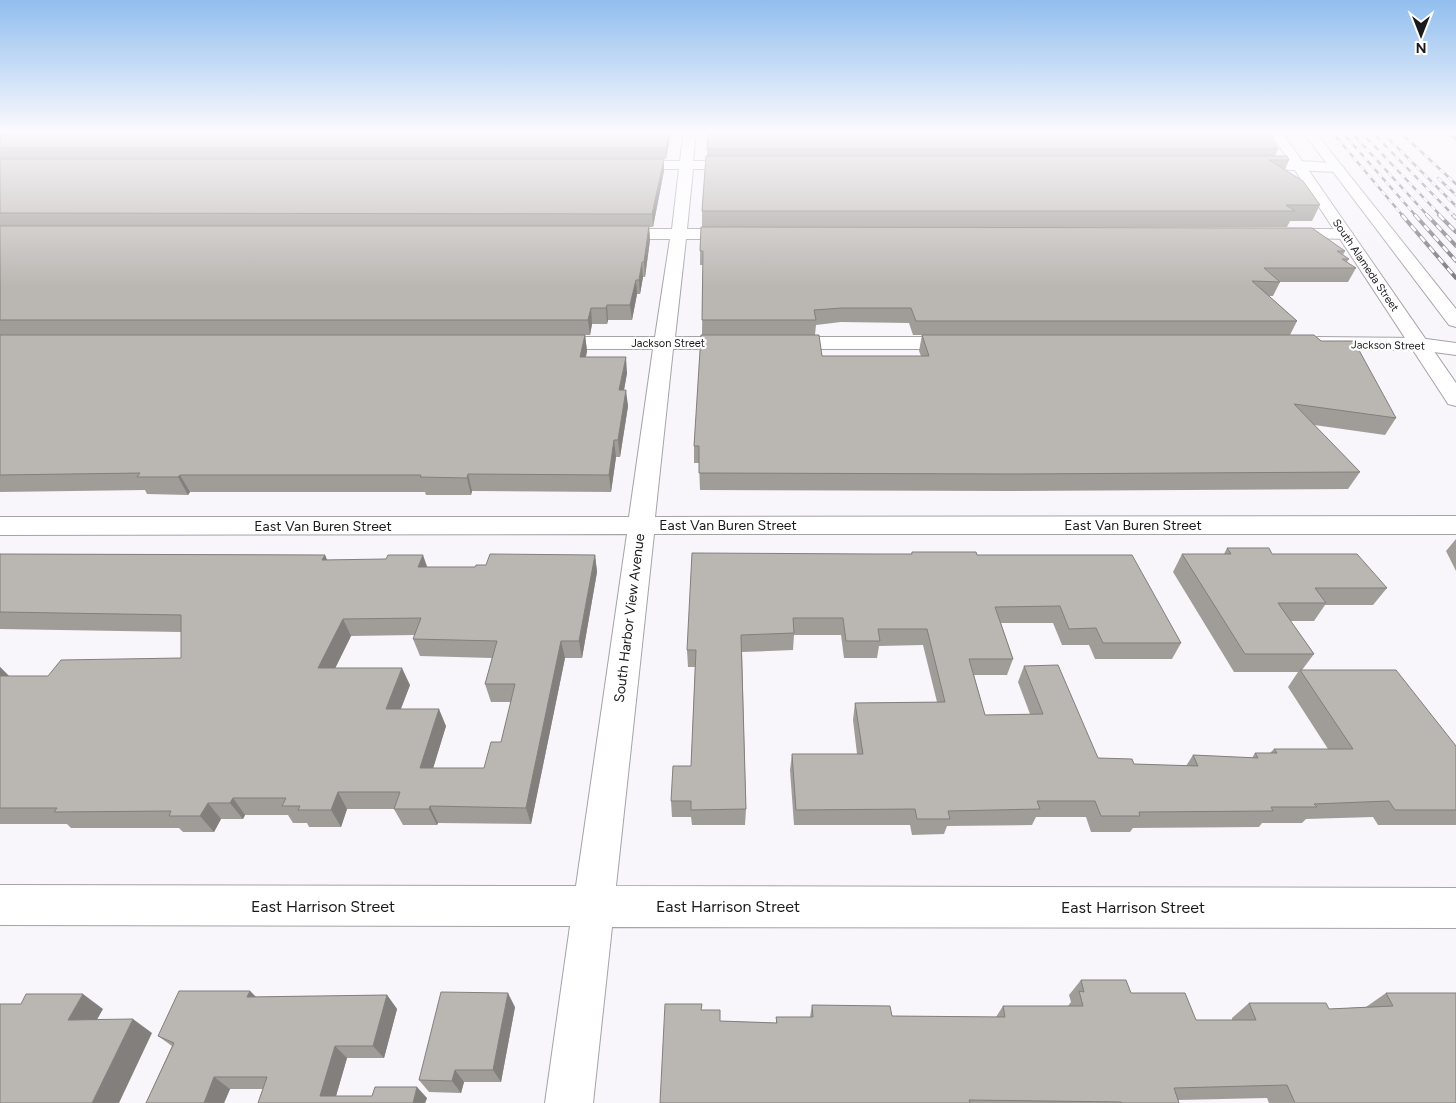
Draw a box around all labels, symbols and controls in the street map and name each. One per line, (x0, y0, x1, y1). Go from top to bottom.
north arrow (1396, 10, 1446, 60)
text: N (1416, 39, 1426, 56)
street label: South Alameda Street (1330, 217, 1401, 314)
street label: Jackson Street (631, 337, 705, 350)
street label: Jackson Street (1351, 338, 1425, 353)
street label: East Van Buren Street (659, 517, 797, 534)
street label: East Van Buren Street (1064, 517, 1202, 534)
street label: East Van Buren Street (254, 518, 392, 535)
street label: South Harbor View Avenue (611, 532, 648, 704)
street label: East Harrison Street (251, 897, 395, 916)
street label: East Harrison Street (656, 897, 800, 916)
street label: East Harrison Street (1061, 898, 1205, 917)

